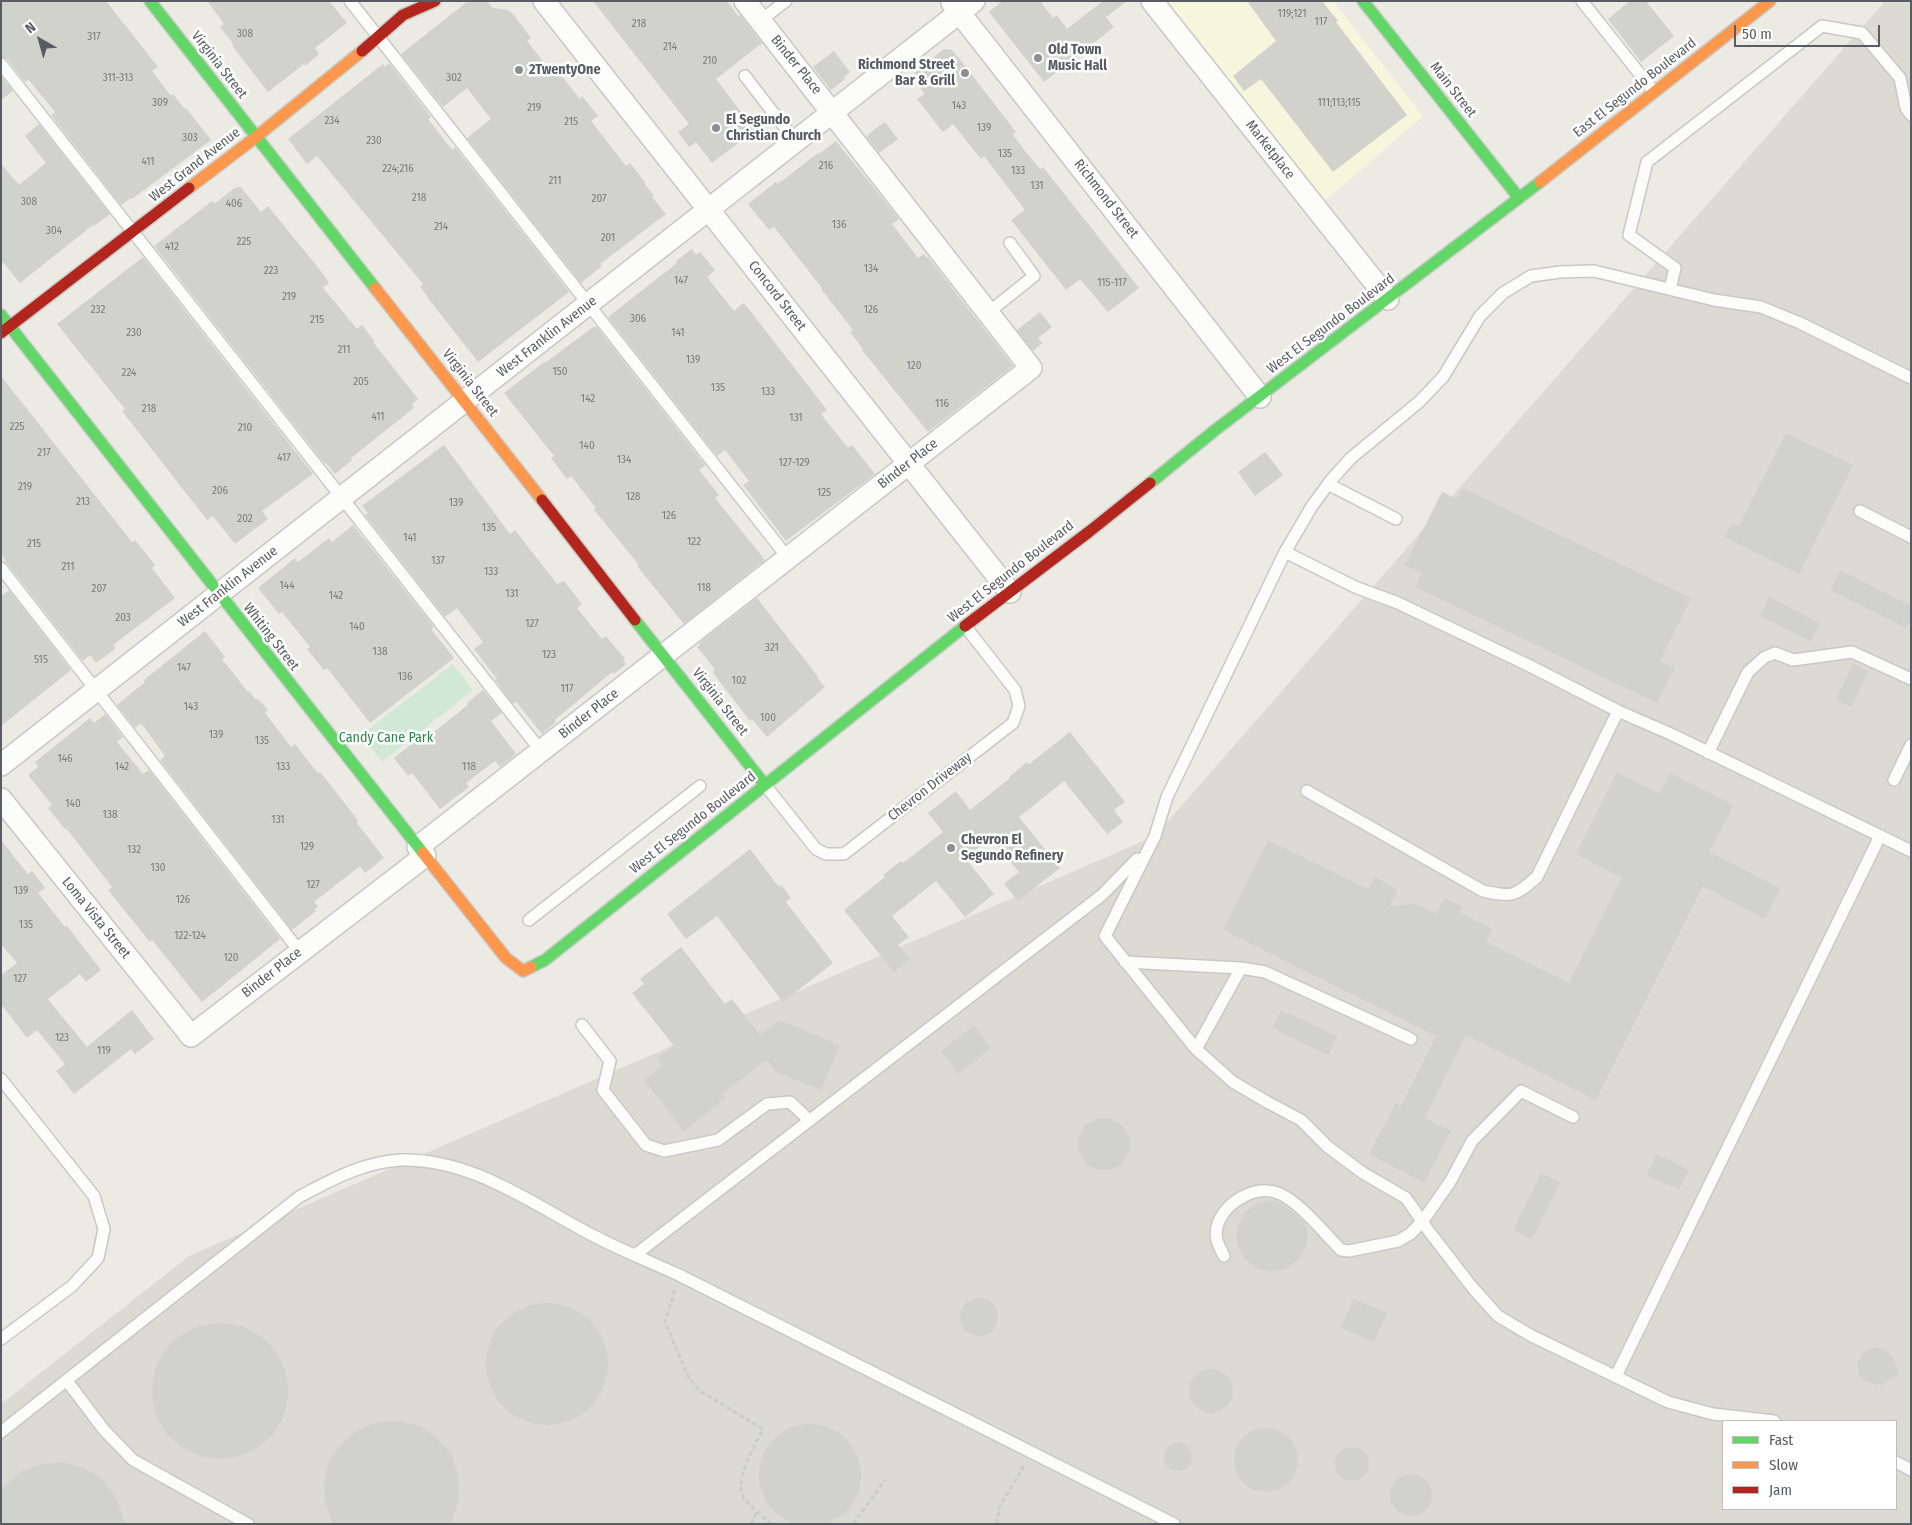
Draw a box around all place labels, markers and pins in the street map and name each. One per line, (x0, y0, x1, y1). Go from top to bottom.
place label: Old Town Music Hall (1048, 42, 1107, 74)
marker: Old Town Music Hall (1032, 52, 1044, 64)
place label: Richmond Street Bar & Grill (858, 57, 955, 90)
place label: 2TwentyOne (529, 62, 600, 78)
marker: 2TwentyOne (513, 64, 525, 76)
marker: Richmond Street Bar & Grill (959, 67, 971, 79)
place label: El Segundo Christian Church (726, 112, 821, 144)
marker: El Segundo Christian Church (710, 122, 722, 134)
place label: Chevron El Segundo Refinery (961, 832, 1063, 864)
marker: Chevron El Segundo Refinery (945, 842, 957, 854)

